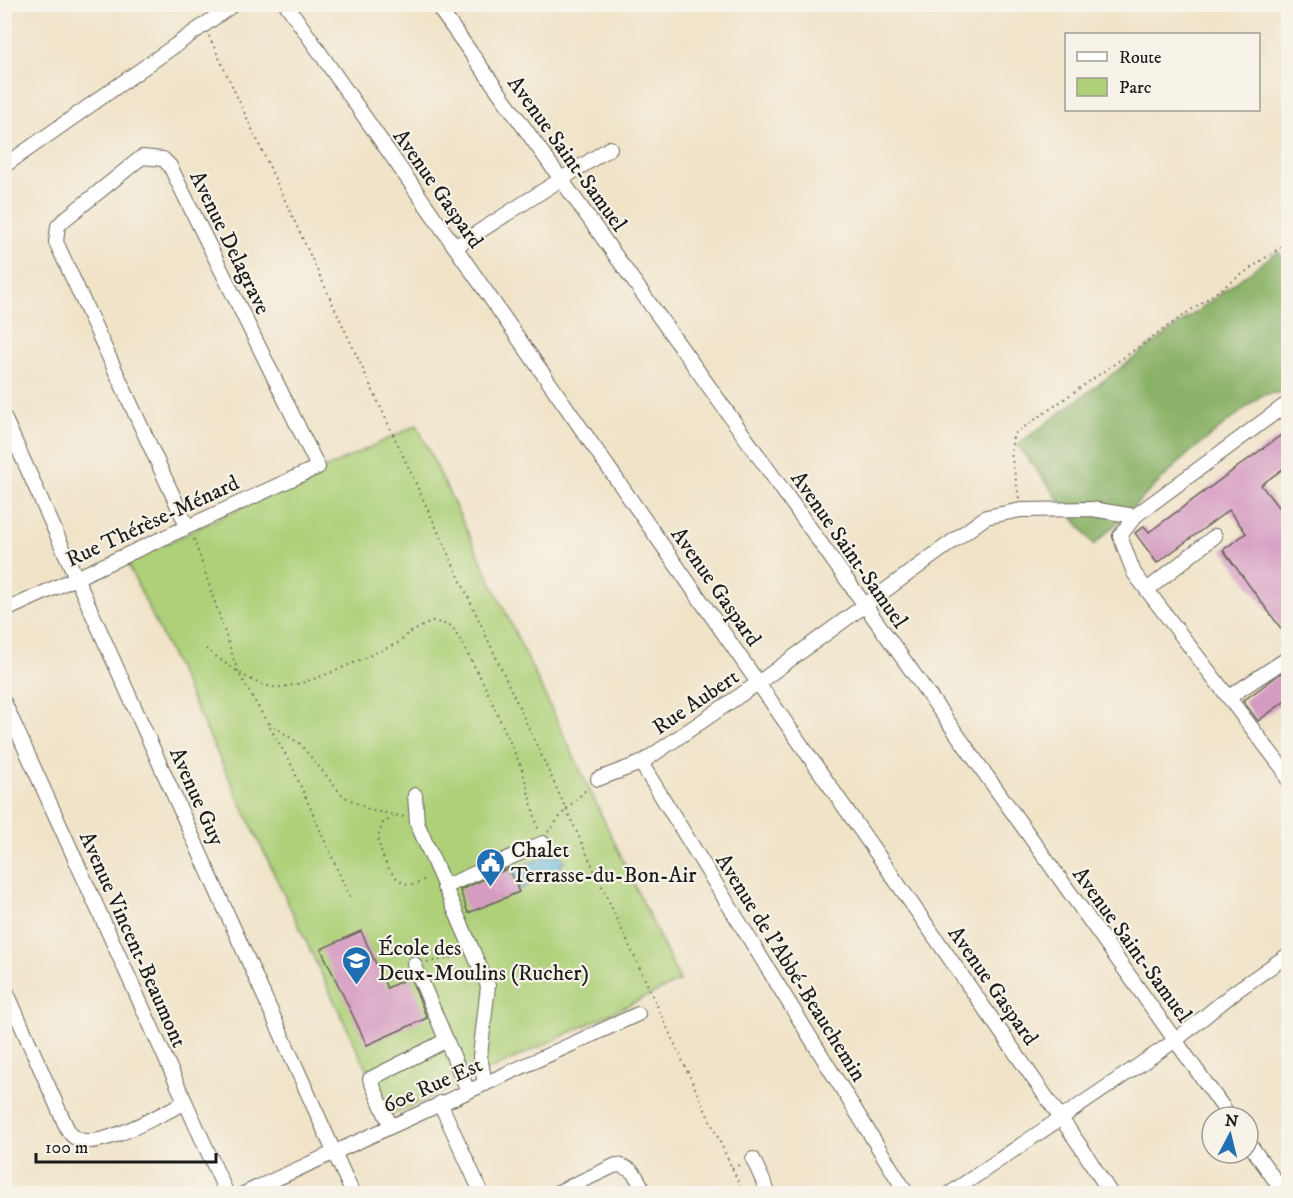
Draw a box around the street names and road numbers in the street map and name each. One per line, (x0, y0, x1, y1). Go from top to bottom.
street label: Avenue Saint-Samuel (501, 71, 633, 237)
street label: Avenue Gaspard (387, 124, 489, 254)
street label: Avenue Delagrave (183, 166, 276, 319)
street label: Avenue Saint-Samuel (784, 466, 913, 634)
street label: Rue Thérèse-Ménard (62, 469, 243, 573)
street label: Avenue Gaspard (665, 522, 767, 652)
street label: Rue Aubert (648, 664, 744, 741)
street label: Avenue Guy (163, 743, 230, 850)
street label: Avenue Vincent-Beaumont (73, 827, 192, 1052)
street label: Avenue de l'Abbé-Beauchemin (709, 849, 872, 1087)
street label: Avenue Saint-Samuel (1066, 862, 1198, 1028)
street label: Avenue Gaspard (942, 921, 1044, 1051)
street label: 60e Rue Est (379, 1051, 487, 1119)

